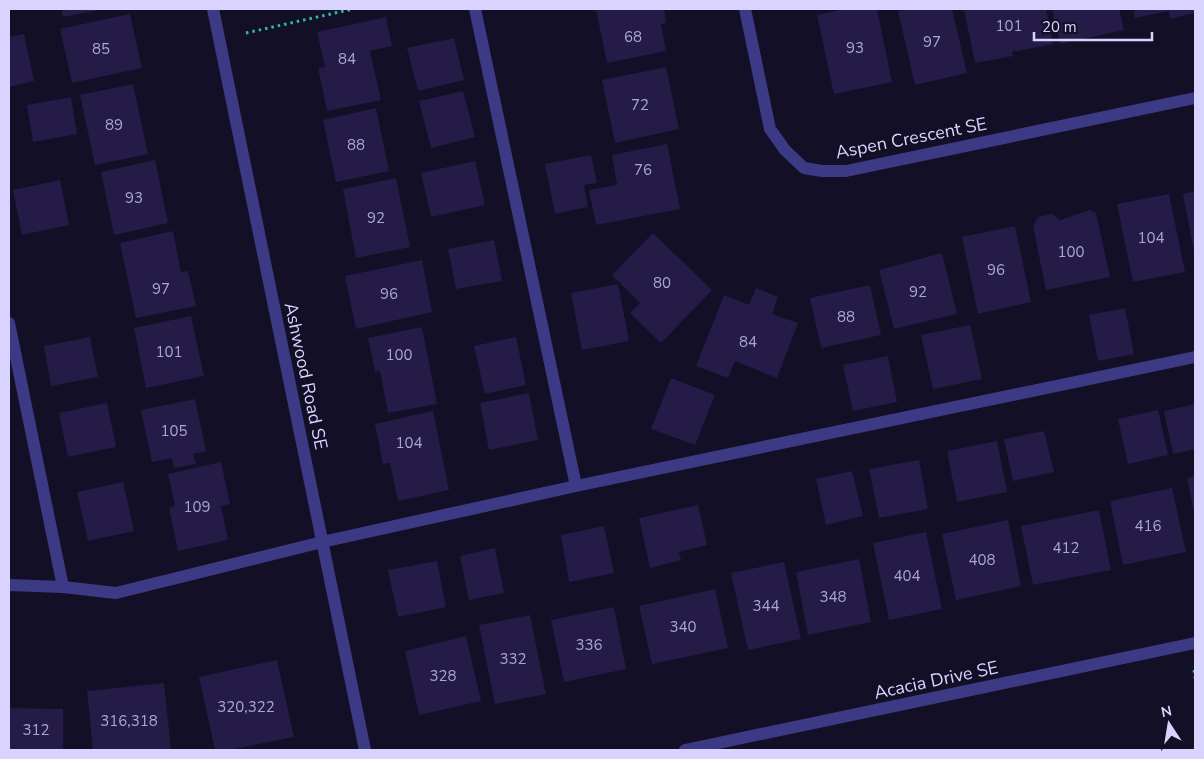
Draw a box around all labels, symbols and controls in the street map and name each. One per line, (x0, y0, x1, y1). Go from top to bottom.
scale bar (1034, 10, 1152, 42)
house number: 101 (995, 16, 1023, 36)
text: 20 m (1042, 17, 1077, 37)
house number: 68 (624, 27, 642, 47)
house number: 97 (923, 32, 941, 52)
house number: 93 (846, 38, 864, 58)
house number: 85 (92, 39, 110, 59)
house number: 84 (338, 49, 356, 69)
house number: 72 (631, 95, 649, 115)
street label: Aspen Crescent SE (833, 112, 989, 164)
house number: 89 (105, 115, 123, 135)
house number: 88 (347, 135, 365, 155)
house number: 76 (634, 160, 652, 180)
house number: 93 (125, 188, 143, 208)
house number: 92 (367, 208, 385, 228)
house number: 104 (1137, 228, 1165, 248)
house number: 100 (1057, 242, 1085, 262)
house number: 96 (987, 260, 1005, 280)
house number: 80 (653, 273, 671, 293)
house number: 97 (152, 279, 170, 299)
house number: 92 (909, 282, 927, 302)
house number: 96 (380, 284, 398, 304)
street label: Ashwood Road SE (279, 300, 333, 452)
house number: 88 (837, 307, 855, 327)
house number: 84 (739, 332, 757, 352)
house number: 101 (155, 342, 183, 362)
house number: 100 (385, 345, 413, 365)
house number: 105 (160, 421, 188, 441)
house number: 104 (395, 433, 423, 453)
house number: 109 (183, 497, 211, 517)
house number: 416 (1134, 516, 1162, 536)
house number: 412 (1052, 538, 1080, 558)
house number: 408 (968, 550, 996, 570)
house number: 404 (893, 566, 921, 586)
house number: 348 (819, 587, 847, 607)
house number: 344 (752, 596, 780, 616)
house number: 340 (669, 617, 697, 637)
house number: 336 (575, 635, 603, 655)
house number: 332 (499, 649, 527, 669)
street label: Acacia Drive SE (872, 655, 1000, 705)
house number: 328 (429, 666, 457, 686)
house number: 320,322 (217, 697, 275, 717)
north arrow (1144, 699, 1194, 749)
text: N (1159, 701, 1174, 722)
house number: 316,318 (100, 711, 158, 731)
house number: 312 (22, 720, 50, 740)

